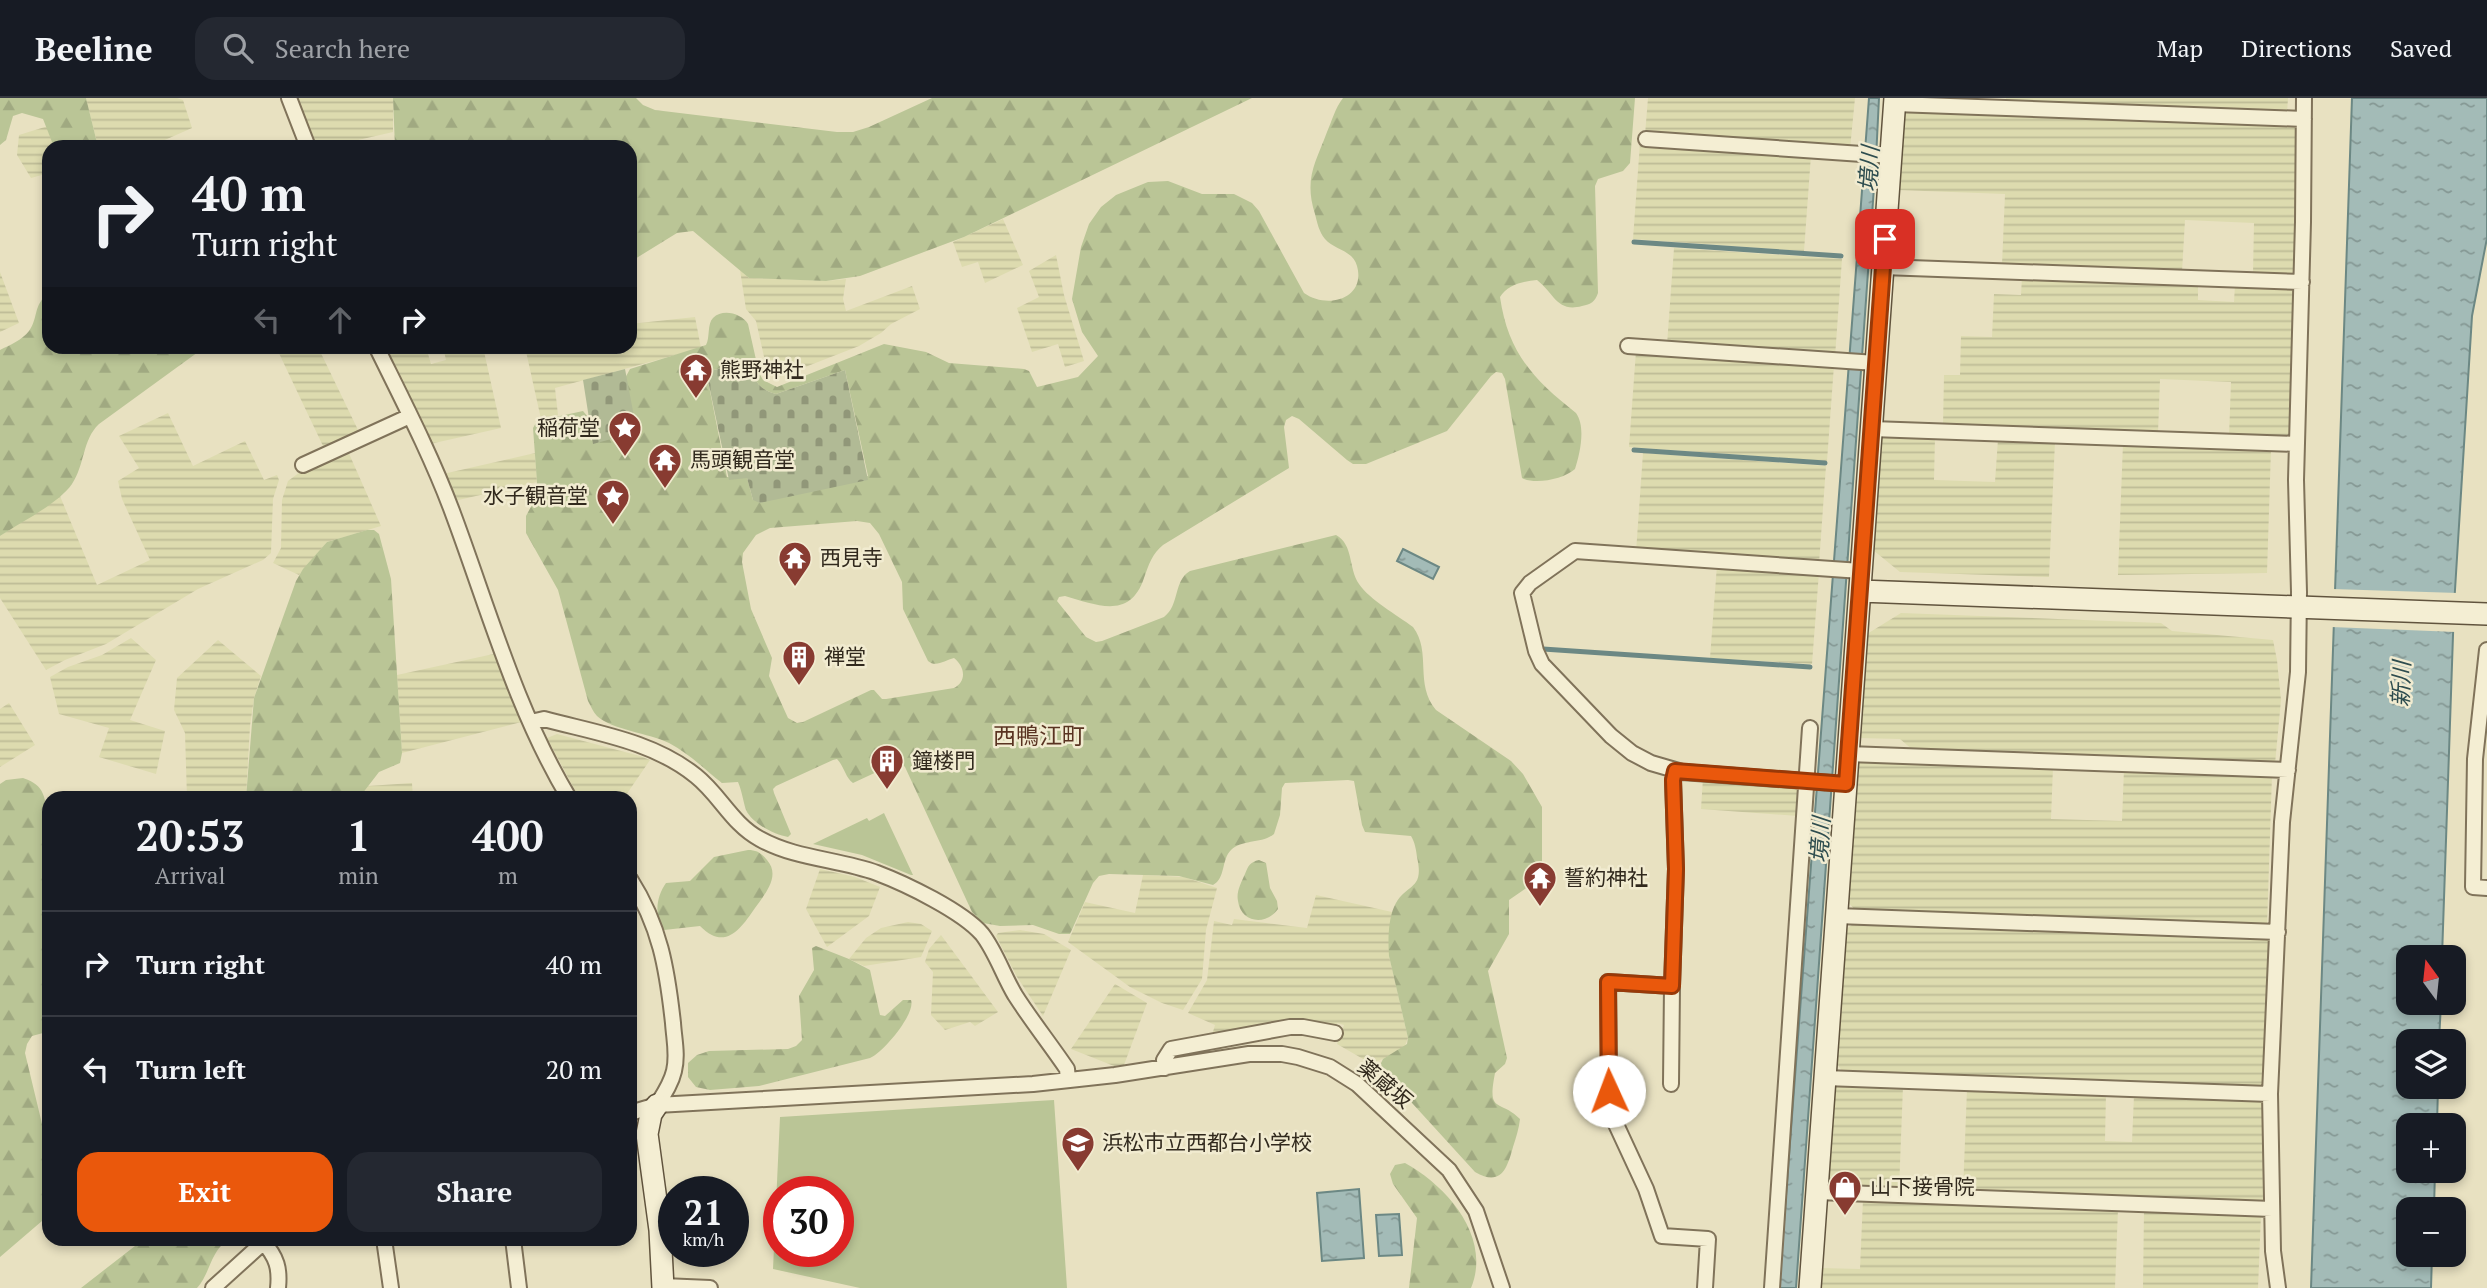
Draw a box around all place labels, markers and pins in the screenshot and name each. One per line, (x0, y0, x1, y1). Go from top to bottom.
pin (1855, 209, 1915, 269)
temple icon: 熊野神社 (677, 351, 715, 400)
place label: 熊野神社 (720, 355, 804, 383)
place icon: 稲荷堂 (606, 409, 644, 458)
place label: 稲荷堂 (537, 413, 600, 441)
temple icon: 馬頭観音堂 (646, 441, 684, 490)
place label: 馬頭観音堂 (690, 445, 795, 473)
place icon: 水子観音堂 (594, 477, 632, 526)
place label: 水子観音堂 (483, 481, 588, 509)
temple icon: 西見寺 (776, 539, 814, 588)
place label: 西見寺 (820, 543, 883, 571)
building icon: 禅堂 (780, 638, 818, 687)
place label: 禅堂 (824, 642, 866, 670)
building icon: 鐘楼門 (868, 742, 906, 791)
place label: 鐘楼門 (912, 746, 975, 774)
temple icon: 誓約神社 (1521, 859, 1559, 908)
place label: 誓約神社 (1564, 863, 1648, 891)
school or university icon: 浜松市立西都台小学校 (1059, 1124, 1097, 1173)
place label: 浜松市立西都台小学校 (1102, 1128, 1312, 1156)
shop icon: 山下接骨院 (1826, 1168, 1864, 1217)
place label: 山下接骨院 (1870, 1172, 1975, 1200)

